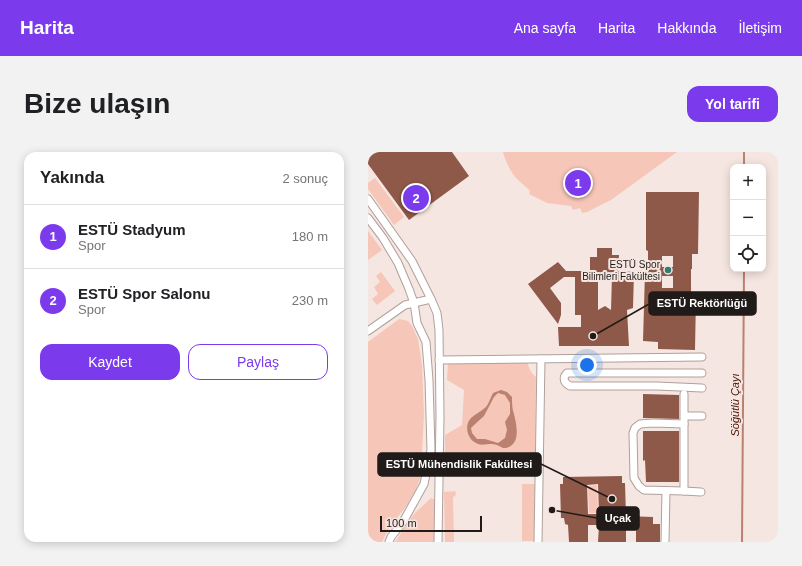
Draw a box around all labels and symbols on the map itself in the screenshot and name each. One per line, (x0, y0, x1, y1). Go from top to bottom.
pin: 1 (565, 168, 591, 198)
pin: 2 (403, 183, 429, 213)
place label: ESTÜ Spor Bilimleri Fakültesi (582, 259, 661, 282)
marker: ESTÜ Spor Bilimleri Fakültesi (663, 265, 673, 275)
callout: ESTÜ Rektörlüğü (649, 292, 756, 315)
text: ESTÜ Rektörlüğü (657, 297, 747, 309)
your location (577, 355, 597, 375)
water label: Söğütlü Çayı (729, 374, 741, 436)
callout: ESTÜ Mühendislik Fakültesi (378, 453, 541, 476)
text: ESTÜ Mühendislik Fakültesi (386, 458, 532, 470)
callout: Uçak (597, 507, 639, 530)
text: Uçak (605, 512, 632, 524)
scale bar (380, 514, 482, 533)

